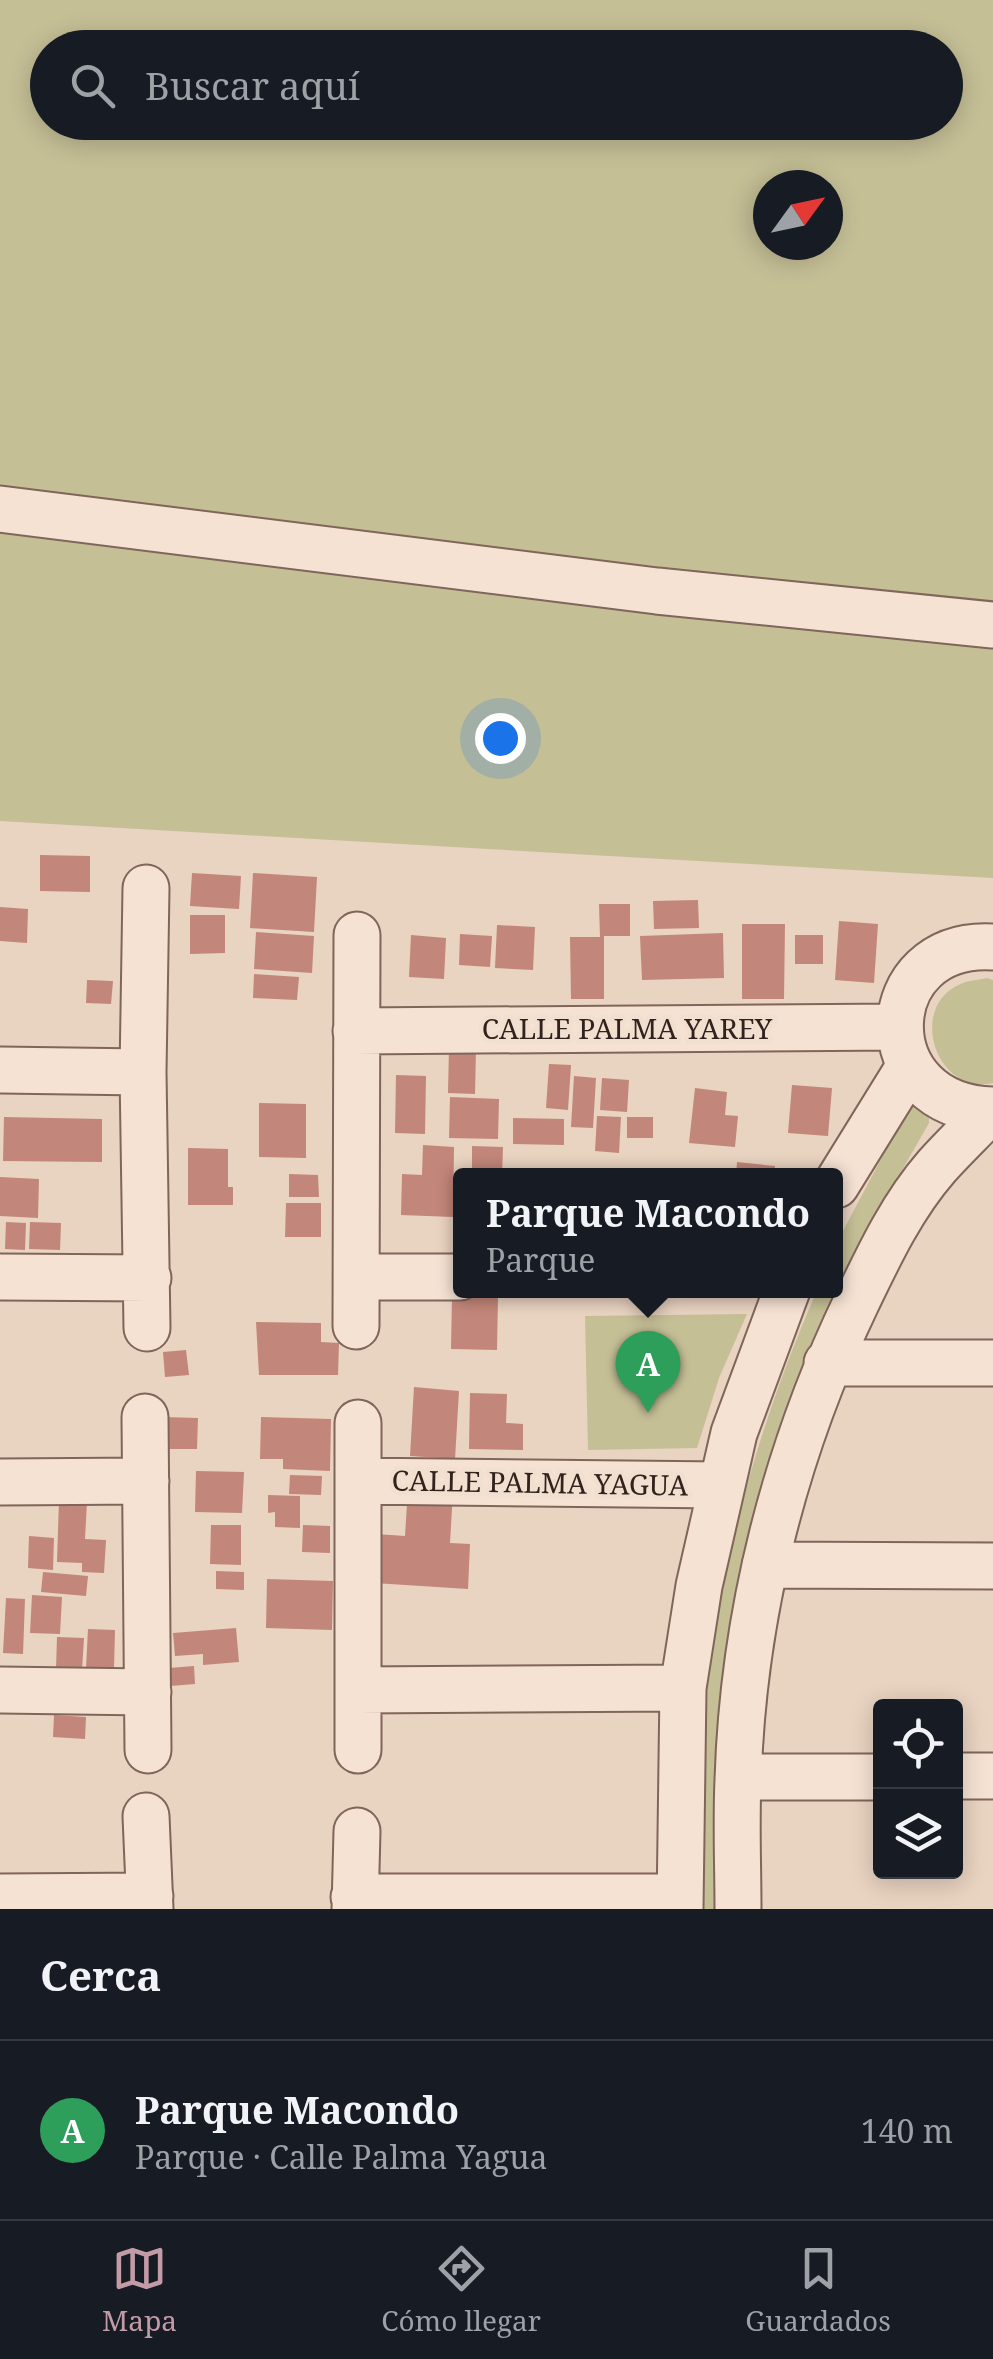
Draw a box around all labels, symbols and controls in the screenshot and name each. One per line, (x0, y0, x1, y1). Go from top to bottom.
search box (30, 30, 963, 140)
icon: search (65, 58, 120, 113)
text: Buscar aquí (145, 59, 360, 111)
north arrow (753, 170, 843, 260)
your location (475, 713, 526, 764)
street label: CALLE PALMA YAREY (482, 1009, 773, 1047)
popup (453, 1168, 843, 1298)
text: Parque Macondo (486, 1186, 810, 1238)
text: Parque (486, 1238, 595, 1281)
pin: A (616, 1330, 680, 1413)
street label: CALLE PALMA YAGUA (391, 1460, 689, 1504)
map controls (873, 1699, 963, 1879)
button: locate (873, 1699, 963, 1789)
button: layers (873, 1789, 963, 1879)
text: Cerca (40, 1946, 161, 2003)
text: Parque Macondo (135, 2083, 459, 2135)
text: A (60, 2109, 85, 2152)
text: 140 m (861, 2109, 953, 2152)
text: Parque · Calle Palma Yagua (135, 2135, 548, 2178)
tab: Mapa (102, 2241, 177, 2339)
tab: Cómo llegar (381, 2241, 541, 2339)
tab: Guardados (745, 2241, 891, 2339)

